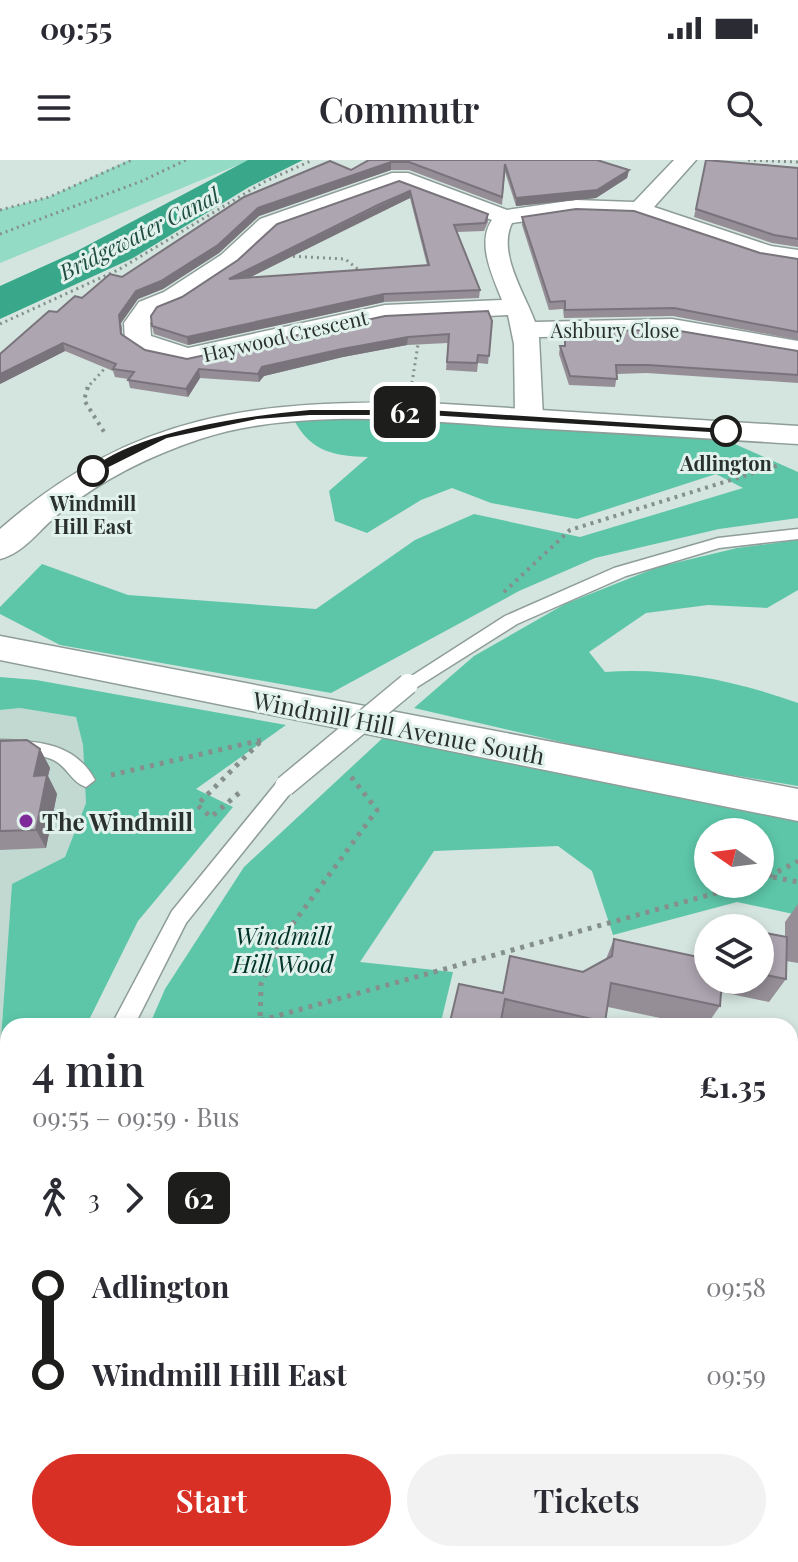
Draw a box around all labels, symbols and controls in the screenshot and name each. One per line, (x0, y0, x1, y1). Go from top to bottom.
text: 09:55 (40, 8, 112, 48)
text: Commutr (319, 84, 479, 132)
icon: menu (32, 86, 76, 130)
icon: search (722, 86, 766, 130)
water label: Bridgewater Canal (53, 179, 225, 287)
street label: Haywood Crescent (200, 303, 371, 367)
street label: Ashbury Close (550, 316, 679, 343)
line badge: 62 (369, 386, 441, 438)
text: 62 (390, 393, 420, 430)
marker: Adlington (711, 416, 741, 446)
place label: Adlington (679, 449, 772, 476)
marker: Windmill Hill East (78, 456, 108, 486)
place label: Windmill Hill East (49, 489, 136, 539)
street label: Windmill Hill Avenue South (249, 683, 548, 771)
place label: The Windmill (42, 805, 193, 837)
marker: The Windmill (17, 812, 35, 830)
north arrow (694, 818, 774, 898)
map controls (694, 818, 774, 994)
button: layers (694, 914, 774, 994)
park label: Windmill Hill Wood (232, 919, 334, 979)
text: 4 min (32, 1039, 145, 1098)
text: £1.35 (699, 1066, 766, 1106)
text: 09:55 – 09:59 · Bus (32, 1099, 239, 1134)
icon: walk (32, 1176, 76, 1220)
icon: forward (112, 1176, 156, 1220)
text: 62 (184, 1179, 214, 1216)
text: 3 (88, 1181, 100, 1216)
text: Adlington (92, 1266, 229, 1306)
text: 09:58 (706, 1269, 766, 1304)
text: Windmill Hill East (92, 1354, 347, 1394)
text: 09:59 (706, 1357, 766, 1392)
button: Start (32, 1454, 391, 1546)
button: Tickets (407, 1454, 766, 1546)

